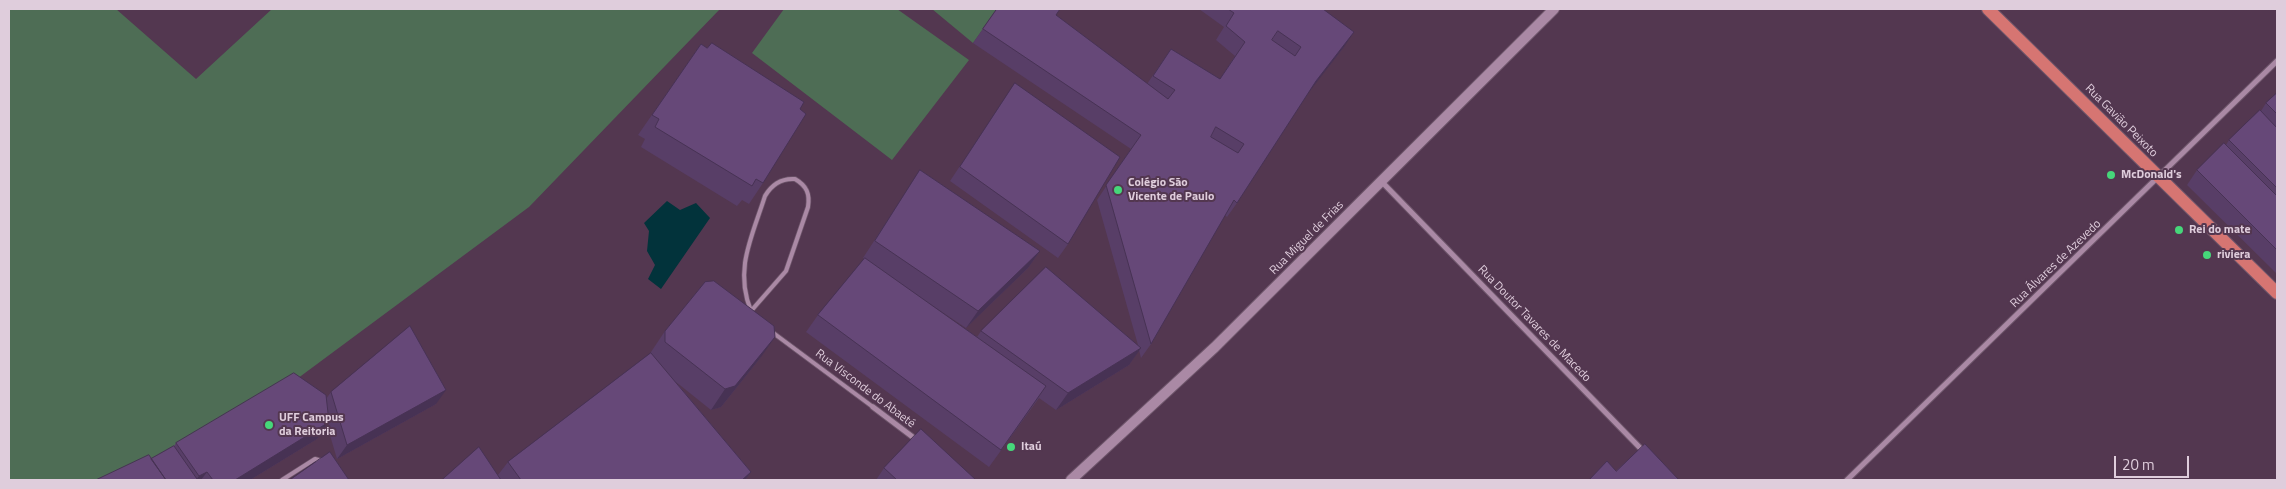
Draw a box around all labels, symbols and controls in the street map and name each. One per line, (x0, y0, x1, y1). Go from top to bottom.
street label: Rua Gavião Peixoto (2082, 82, 2160, 160)
place label: McDonald's (2121, 168, 2182, 182)
marker: McDonald's (2105, 169, 2117, 181)
place label: Colégio São Vicente de Paulo (1128, 176, 1214, 204)
marker: Colégio São Vicente de Paulo (1112, 184, 1124, 196)
street label: Rua Miguel de Frias (1267, 198, 1347, 278)
street label: Rua Álvares de Azevedo (2008, 217, 2104, 311)
place label: Rei do mate (2189, 223, 2250, 237)
marker: Rei do mate (2173, 224, 2185, 236)
place label: riviera (2217, 248, 2250, 262)
marker: riviera (2201, 249, 2213, 261)
street label: Rua Doutor Tavares de Macedo (1474, 263, 1594, 385)
street label: Rua Visconde do Abaeté (812, 347, 918, 431)
place label: UFF Campus da Reitoria (279, 411, 344, 439)
marker: UFF Campus da Reitoria (263, 419, 275, 431)
place label: Itaú (1021, 440, 1042, 454)
marker: Itaú (1005, 441, 1017, 453)
scale bar (2116, 446, 2191, 478)
text: 20 m (2122, 453, 2155, 476)

